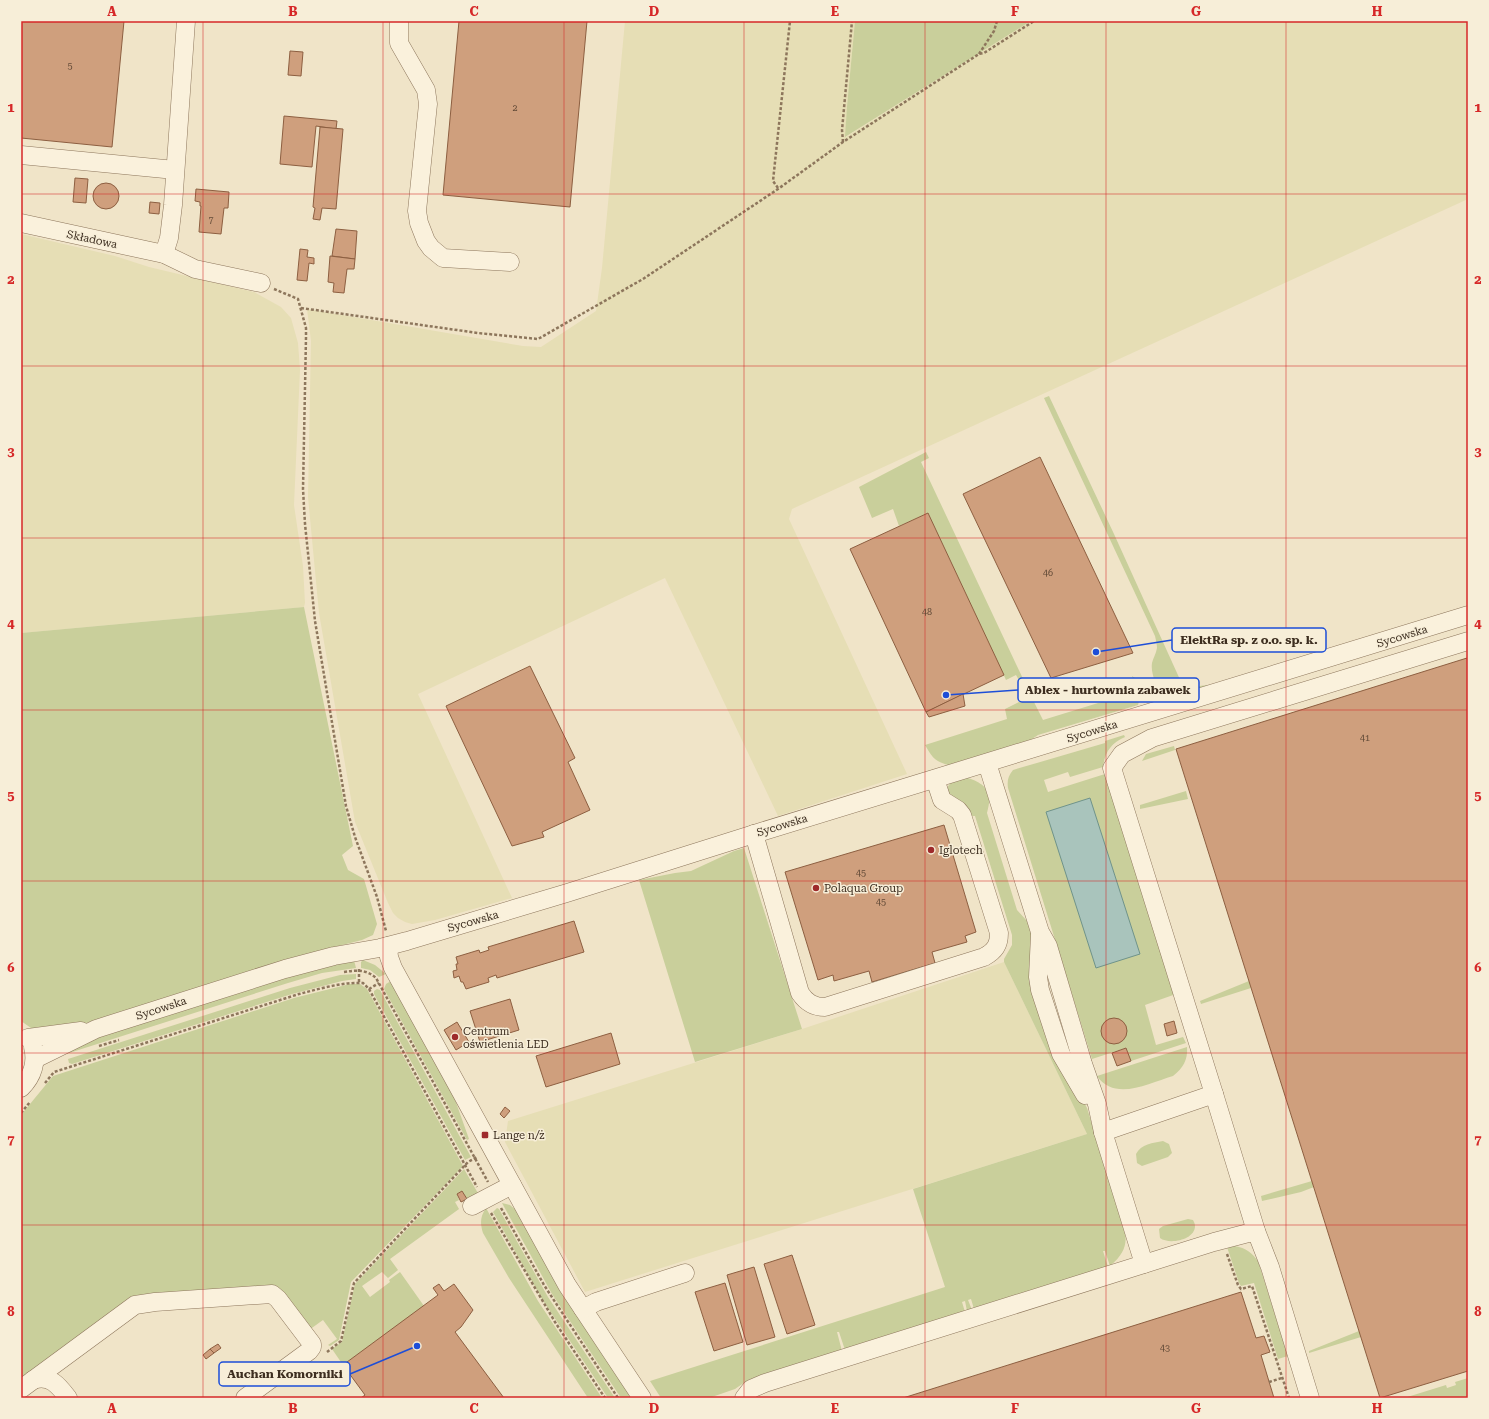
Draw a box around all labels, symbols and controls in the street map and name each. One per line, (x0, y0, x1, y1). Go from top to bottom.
text: A (107, 4, 117, 19)
text: B (288, 4, 298, 19)
text: C (469, 4, 479, 19)
text: D (649, 4, 659, 19)
text: E (831, 4, 839, 19)
text: F (1011, 4, 1019, 19)
text: G (1191, 4, 1201, 19)
text: H (1372, 4, 1383, 19)
house number: 5 (67, 61, 73, 71)
text: 1 (7, 100, 15, 115)
text: 1 (1474, 100, 1482, 115)
house number: 2 (512, 103, 518, 113)
house number: 7 (208, 215, 214, 225)
street label: Składowa (65, 228, 118, 251)
text: 2 (7, 272, 15, 287)
text: 2 (1474, 272, 1482, 287)
text: 3 (7, 444, 15, 459)
text: 3 (1474, 444, 1482, 459)
house number: 46 (1043, 568, 1053, 578)
house number: 48 (922, 607, 932, 617)
text: 4 (7, 616, 15, 631)
text: 4 (1474, 616, 1482, 631)
street label: Sycowska (1375, 623, 1429, 650)
callout: ElektRa sp. z o.o. sp. k. (1172, 628, 1326, 652)
text: ElektRa sp. z o.o. sp. k. (1180, 633, 1318, 647)
callout: Ablex - hurtownia zabawek (1018, 678, 1199, 702)
text: Ablex - hurtownia zabawek (1025, 683, 1192, 697)
street label: Sycowska (1065, 718, 1119, 745)
house number: 41 (1360, 733, 1370, 743)
text: 5 (7, 788, 15, 803)
text: 5 (1474, 788, 1482, 803)
street label: Sycowska (755, 812, 809, 839)
place label: Iglotech (939, 844, 983, 857)
marker: Iglotech (926, 845, 936, 855)
house number: 45 (856, 868, 866, 878)
place label: Polaqua Group (824, 882, 903, 895)
marker: Polaqua Group (811, 883, 821, 893)
house number: 45 (876, 897, 886, 907)
street label: Sycowska (446, 908, 500, 935)
text: 6 (7, 960, 15, 975)
text: 6 (1474, 960, 1482, 975)
street label: Sycowska (134, 994, 188, 1023)
place label: Centrum oświetlenia LED (463, 1025, 549, 1051)
marker: Centrum oświetlenia LED (450, 1032, 460, 1042)
place label: Lange n/ż (493, 1129, 544, 1142)
marker: Lange n/ż (480, 1130, 490, 1140)
text: 7 (7, 1132, 15, 1147)
text: 7 (1474, 1132, 1482, 1147)
text: 8 (7, 1304, 15, 1319)
text: 8 (1474, 1304, 1482, 1319)
house number: 43 (1160, 1343, 1170, 1353)
callout: Auchan Komorniki (219, 1362, 350, 1386)
text: Auchan Komorniki (227, 1367, 343, 1381)
text: A (107, 1401, 117, 1416)
text: B (288, 1401, 298, 1416)
text: C (469, 1401, 479, 1416)
text: D (649, 1401, 659, 1416)
text: E (831, 1401, 839, 1416)
text: F (1011, 1401, 1019, 1416)
text: G (1191, 1401, 1201, 1416)
text: H (1372, 1401, 1383, 1416)

